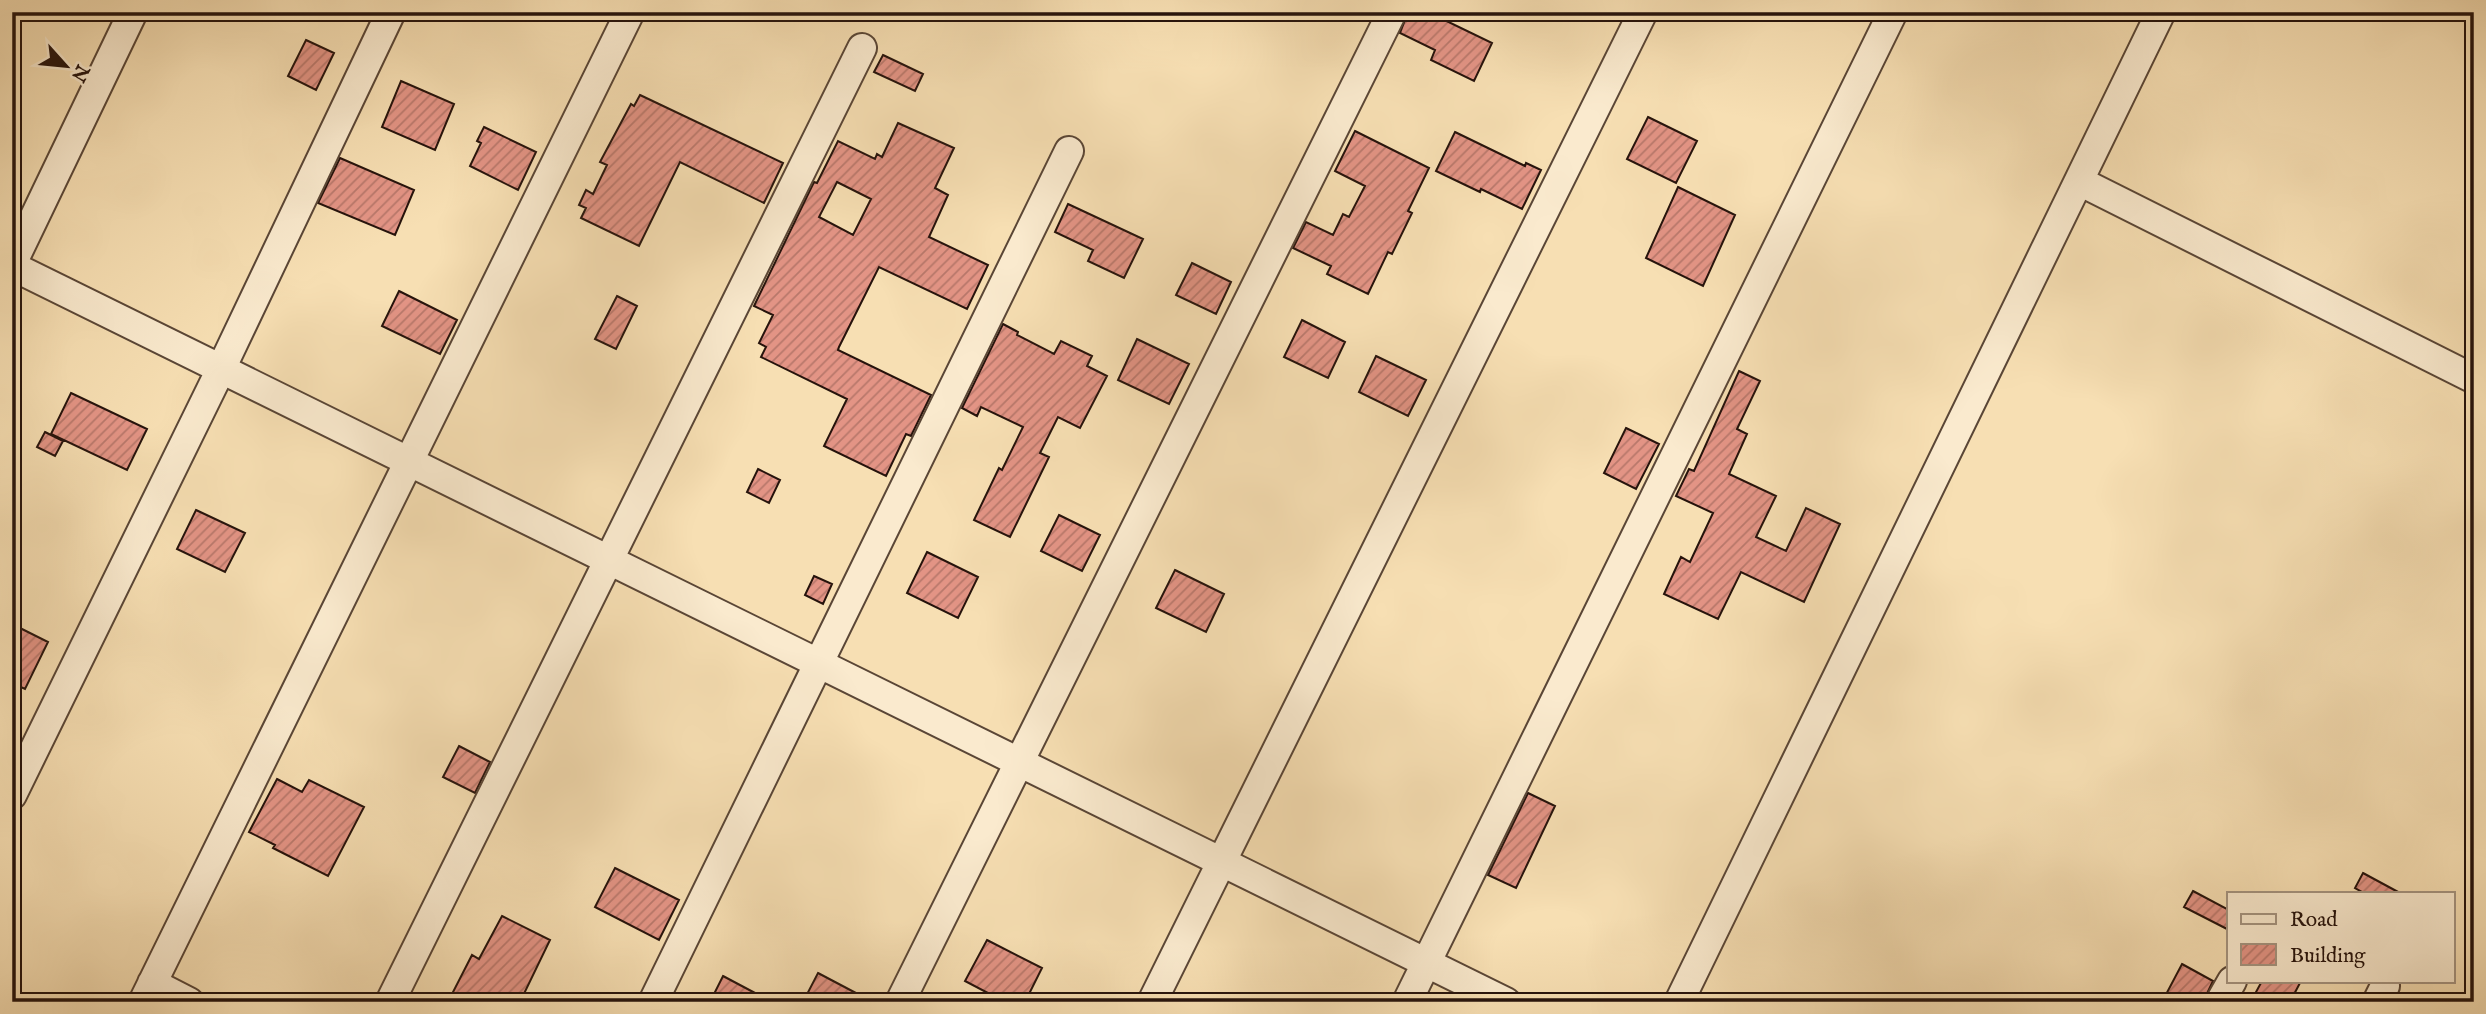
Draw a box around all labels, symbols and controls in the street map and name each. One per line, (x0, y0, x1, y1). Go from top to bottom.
north arrow (32, 32, 102, 102)
text: N (65, 59, 94, 86)
legend (2227, 892, 2454, 982)
text: Road (2290, 907, 2338, 934)
text: Building (2290, 943, 2366, 970)

